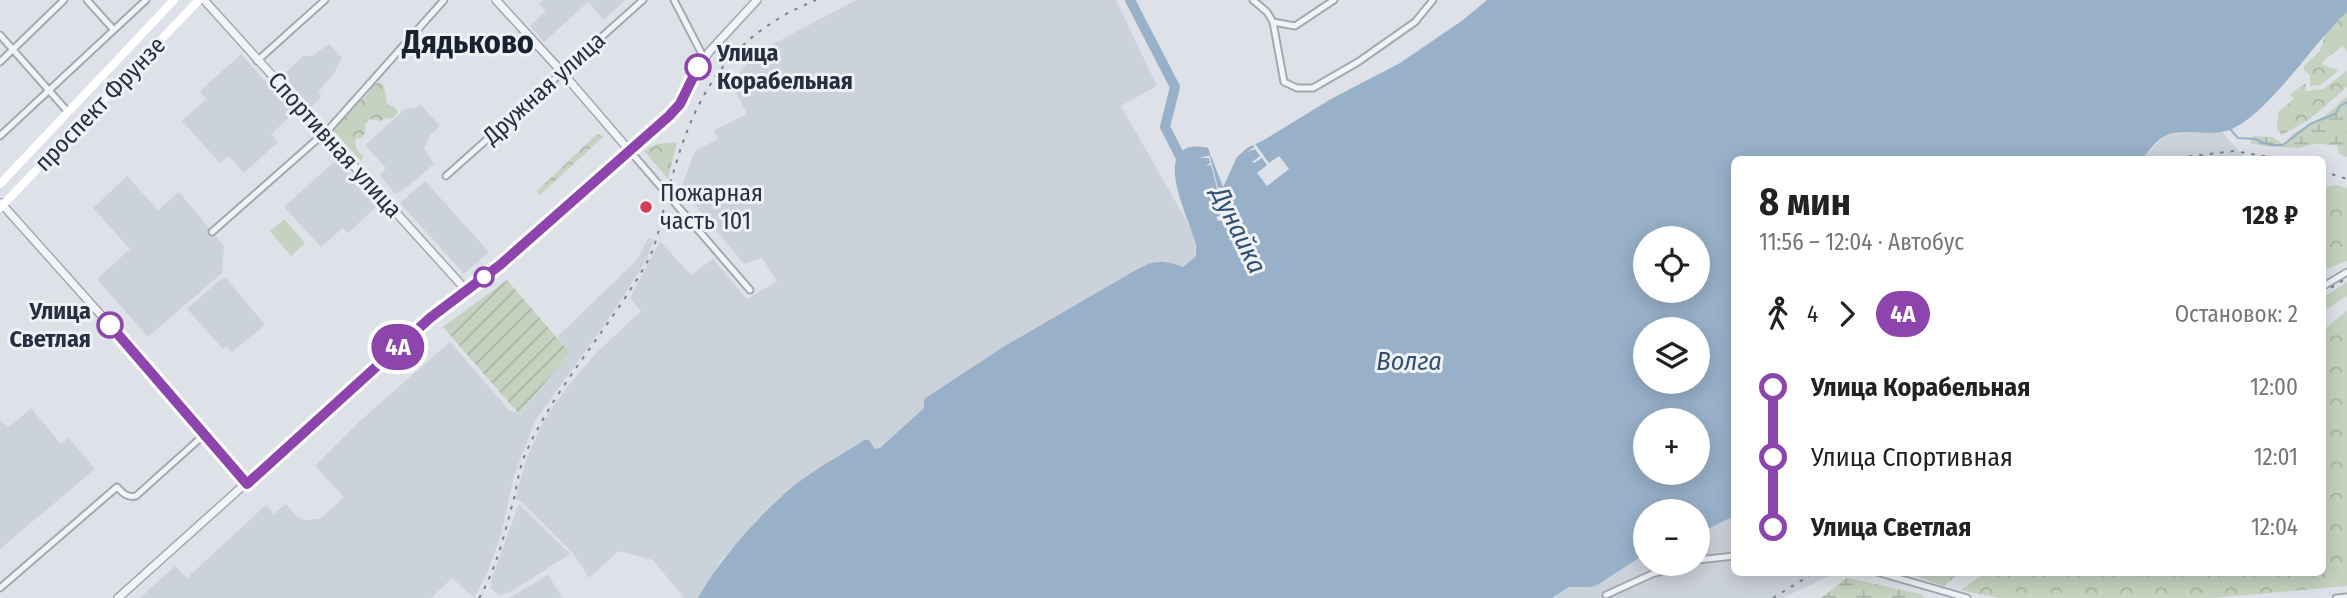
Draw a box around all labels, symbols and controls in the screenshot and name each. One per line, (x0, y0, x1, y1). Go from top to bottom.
district label: Дядьково (401, 23, 534, 61)
street label: Дружная улица (477, 26, 611, 151)
street label: проспект Фрунзе (29, 31, 171, 177)
place label: Улица Корабельная (716, 39, 853, 95)
marker: Улица Корабельная (685, 54, 711, 80)
street label: Спортивная улица (262, 66, 408, 224)
place label: Пожарная часть 101 (660, 179, 763, 235)
text: 8 мин (1759, 179, 1851, 225)
water label: Дунайка (1203, 180, 1273, 279)
marker: Пожарная часть 101 (638, 199, 654, 215)
text: 128 ₽ (2242, 200, 2298, 231)
map controls (1633, 226, 1710, 576)
button: locate (1633, 226, 1710, 303)
text: 11:56 – 12:04 · Автобус (1759, 228, 1964, 256)
unlabelled marker (474, 267, 494, 287)
icon: walk (1759, 295, 1797, 333)
icon: forward (1828, 295, 1866, 333)
place label: Улица Светлая (9, 297, 91, 353)
text: 4 (1807, 300, 1818, 328)
text: 4А (1890, 300, 1916, 328)
text: Остановок: 2 (2175, 300, 2298, 328)
marker: Улица Светлая (97, 312, 123, 338)
button: layers (1633, 317, 1710, 394)
line badge: 4А (366, 324, 430, 370)
text: 4А (385, 333, 411, 361)
water label: Волга (1376, 346, 1442, 377)
text: Улица Корабельная (1811, 372, 2030, 403)
text: 12:00 (2250, 373, 2298, 401)
button: + (1633, 408, 1710, 485)
text: Улица Спортивная (1811, 442, 2013, 473)
text: 12:01 (2254, 443, 2298, 471)
button: − (1633, 499, 1710, 576)
text: Улица Светлая (1811, 512, 1971, 543)
text: 12:04 (2251, 513, 2298, 541)

